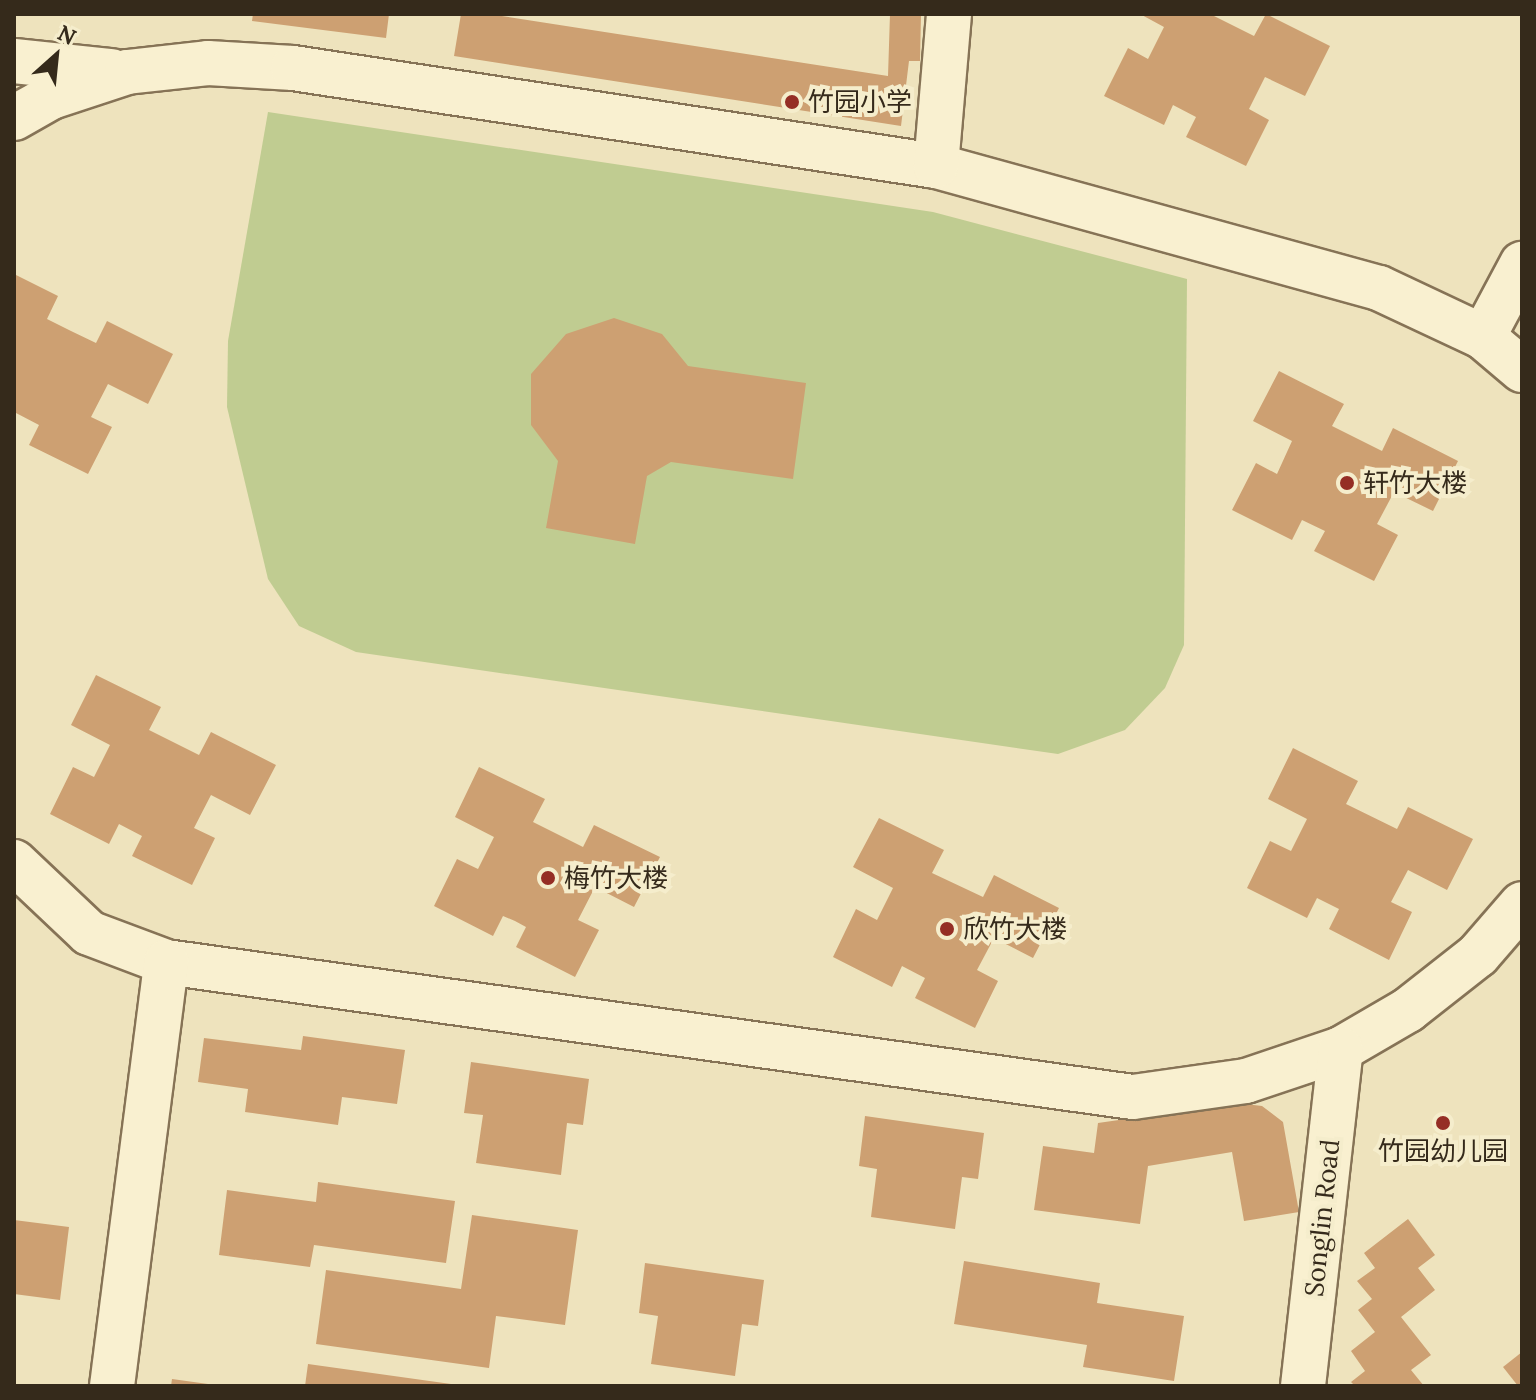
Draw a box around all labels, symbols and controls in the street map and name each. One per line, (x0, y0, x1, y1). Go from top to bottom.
north arrow (16, 16, 96, 96)
text: N (53, 18, 81, 51)
place label: 竹园小学 (808, 86, 912, 118)
marker: 竹园小学 (783, 93, 801, 111)
place label: 轩竹大楼 (1363, 467, 1467, 499)
marker: 轩竹大楼 (1338, 474, 1356, 492)
place label: 梅竹大楼 (564, 862, 668, 894)
marker: 梅竹大楼 (539, 869, 557, 887)
place label: 欣竹大楼 (963, 913, 1067, 945)
marker: 欣竹大楼 (938, 920, 956, 938)
marker: 竹园幼儿园 (1434, 1114, 1452, 1132)
place label: 竹园幼儿园 (1378, 1135, 1508, 1167)
street label: Songlin Road (1298, 1138, 1346, 1298)

